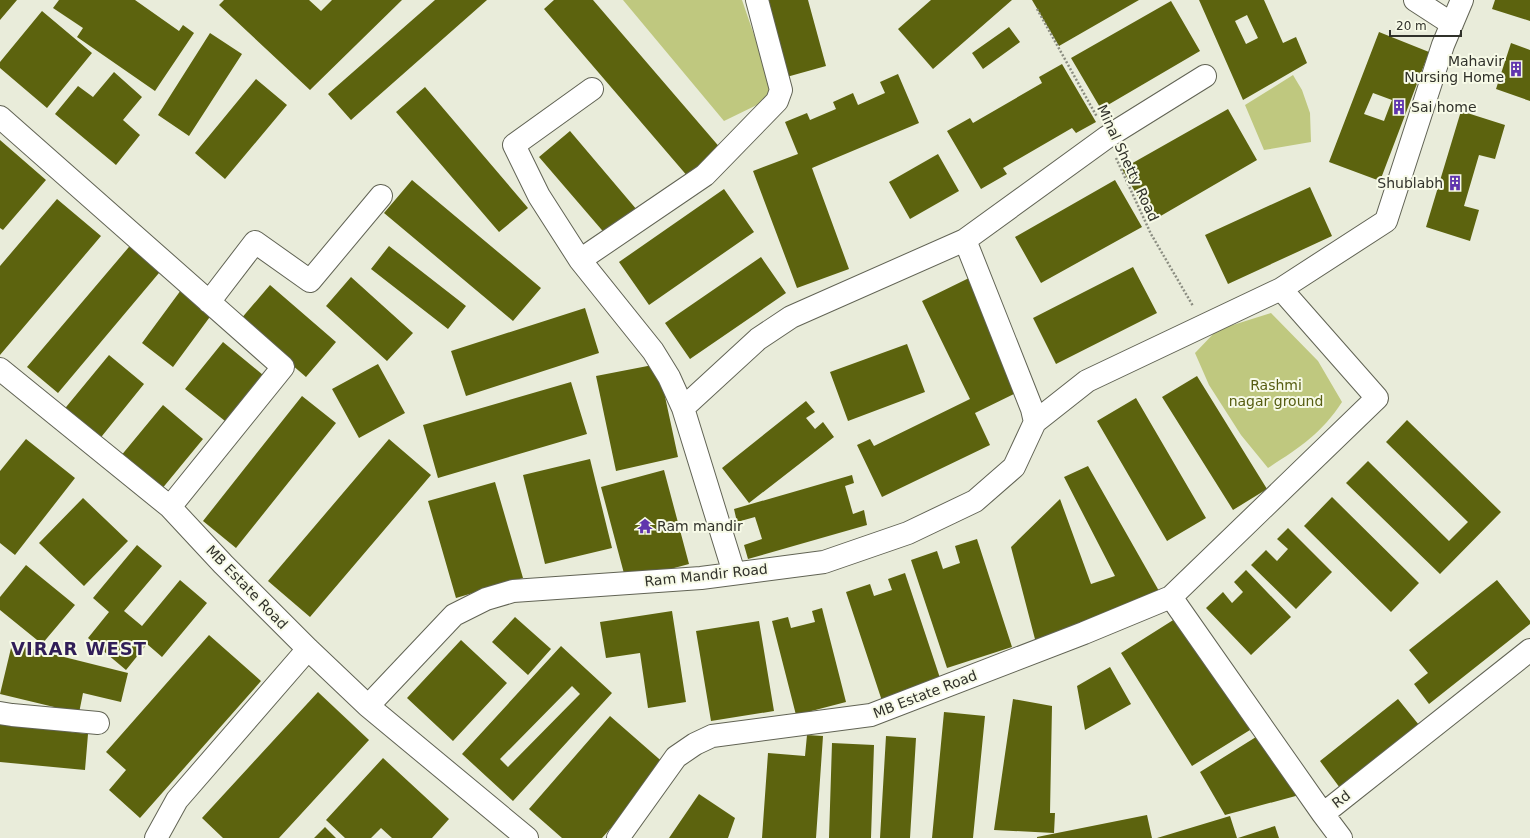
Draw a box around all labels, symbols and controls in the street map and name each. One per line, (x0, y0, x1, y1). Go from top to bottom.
scale bar (1390, 12, 1461, 38)
text: 20 m (1396, 19, 1427, 33)
place label: Mahavir Nursing Home (1404, 53, 1504, 85)
building icon: Mahavir Nursing Home (1507, 60, 1525, 78)
building icon: Sai home (1390, 98, 1408, 116)
place label: Sai home (1411, 99, 1477, 115)
street label: Minal Shetty Road (1094, 102, 1162, 224)
building icon: Shublabh (1446, 174, 1464, 192)
place label: Shublabh (1377, 175, 1443, 191)
park label: Rashmi nagar ground (1229, 377, 1323, 409)
temple icon: Ram mandir (636, 517, 654, 535)
place label: Ram mandir (657, 518, 743, 534)
street label: MB Estate Road (203, 542, 291, 632)
street label: Ram Mandir Road (644, 561, 768, 589)
district label: VIRAR WEST (11, 638, 147, 659)
street label: MB Estate Road (871, 667, 979, 721)
street label: Rd (1329, 787, 1353, 811)

